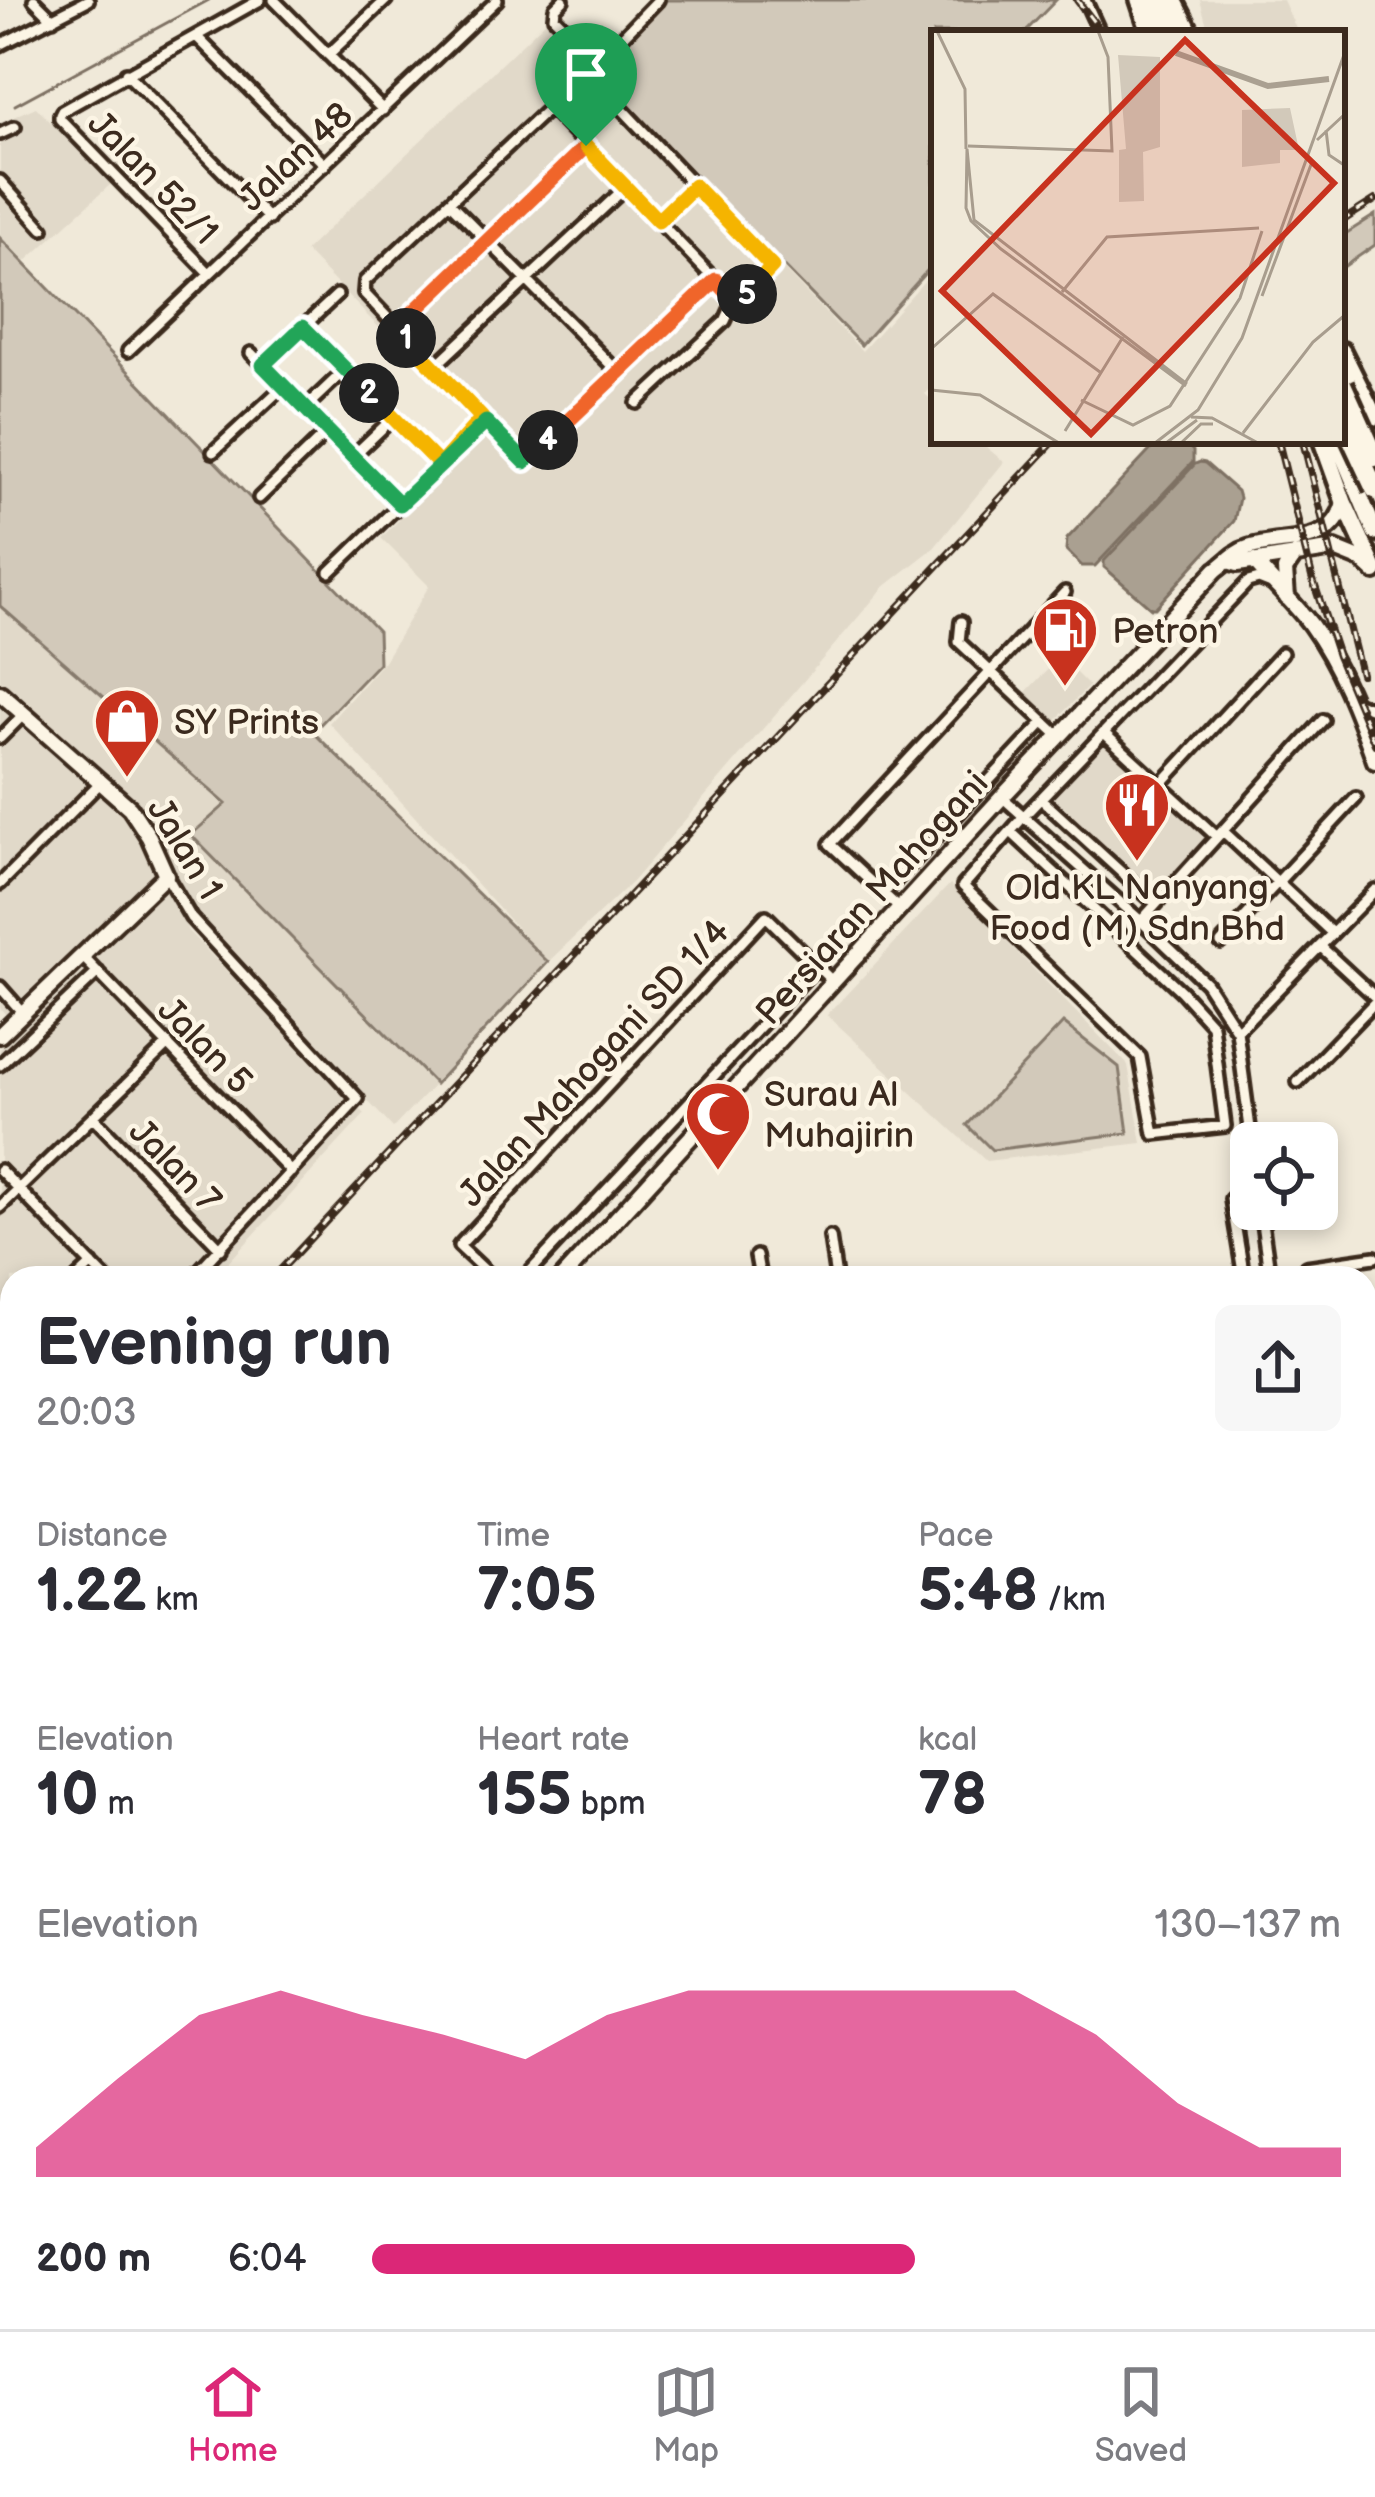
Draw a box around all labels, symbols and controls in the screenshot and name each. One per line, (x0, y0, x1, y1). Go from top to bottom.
pin (535, 23, 637, 146)
inset map (931, 30, 1345, 444)
icon: arrive (553, 41, 619, 107)
street label: Jalan 48 (231, 95, 362, 221)
street label: Jalan 52/1 (78, 103, 226, 254)
pin: 5 (717, 264, 777, 324)
text: 5 (737, 274, 757, 314)
pin: 1 (376, 308, 436, 368)
text: 1 (399, 318, 413, 358)
pin: 2 (339, 363, 399, 423)
text: 2 (359, 373, 379, 413)
pin: 4 (518, 410, 578, 470)
text: 4 (538, 420, 558, 460)
fuel station icon: Petron (1030, 595, 1100, 689)
place label: Petron (1112, 611, 1219, 654)
shop icon: SY Prints (92, 686, 162, 780)
place label: SY Prints (174, 702, 319, 745)
street label: Persiaran Mahogani (748, 763, 998, 1034)
restaurant icon: Old KL Nanyang Food (M) Sdn Bhd (1102, 770, 1172, 864)
street label: Jalan 1 (137, 791, 231, 908)
place label: Old KL Nanyang Food (M) Sdn Bhd (989, 867, 1285, 951)
street label: Jalan Mahogani SD 1/4 (450, 911, 739, 1216)
street label: Jalan 5 (148, 990, 260, 1104)
place label: Surau Al Muhajirin (764, 1074, 914, 1158)
mosque icon: Surau Al Muhajirin (683, 1079, 753, 1173)
street label: Jalan 7 (119, 1111, 229, 1223)
map controls (1230, 1122, 1338, 1230)
button: locate (1230, 1122, 1338, 1230)
text: Evening run (36, 1305, 392, 1384)
button: share (1215, 1305, 1341, 1431)
text: 20:03 (36, 1390, 137, 1437)
text: Distance (36, 1516, 168, 1556)
text: Time (477, 1516, 550, 1556)
text: Pace (918, 1516, 993, 1556)
text: 1.22 (36, 1556, 146, 1628)
text: 7:05 (477, 1556, 597, 1628)
text: 5:48 (918, 1556, 1038, 1628)
text: km (146, 1580, 199, 1620)
text: /km (1038, 1580, 1106, 1620)
text: Elevation (36, 1720, 174, 1760)
text: Heart rate (477, 1720, 629, 1760)
text: kcal (918, 1720, 977, 1760)
text: 10 (36, 1760, 99, 1832)
text: 155 (477, 1760, 572, 1832)
text: 78 (918, 1760, 987, 1832)
text: m (99, 1784, 135, 1824)
text: bpm (572, 1784, 645, 1824)
text: Elevation (36, 1902, 199, 1949)
text: 130–137 m (1155, 1902, 1341, 1949)
text: 200 m (36, 2236, 151, 2283)
text: 6:04 (228, 2236, 306, 2283)
tab: Home (188, 2359, 277, 2471)
tab: Map (653, 2359, 719, 2471)
tab: Saved (1095, 2359, 1187, 2471)

